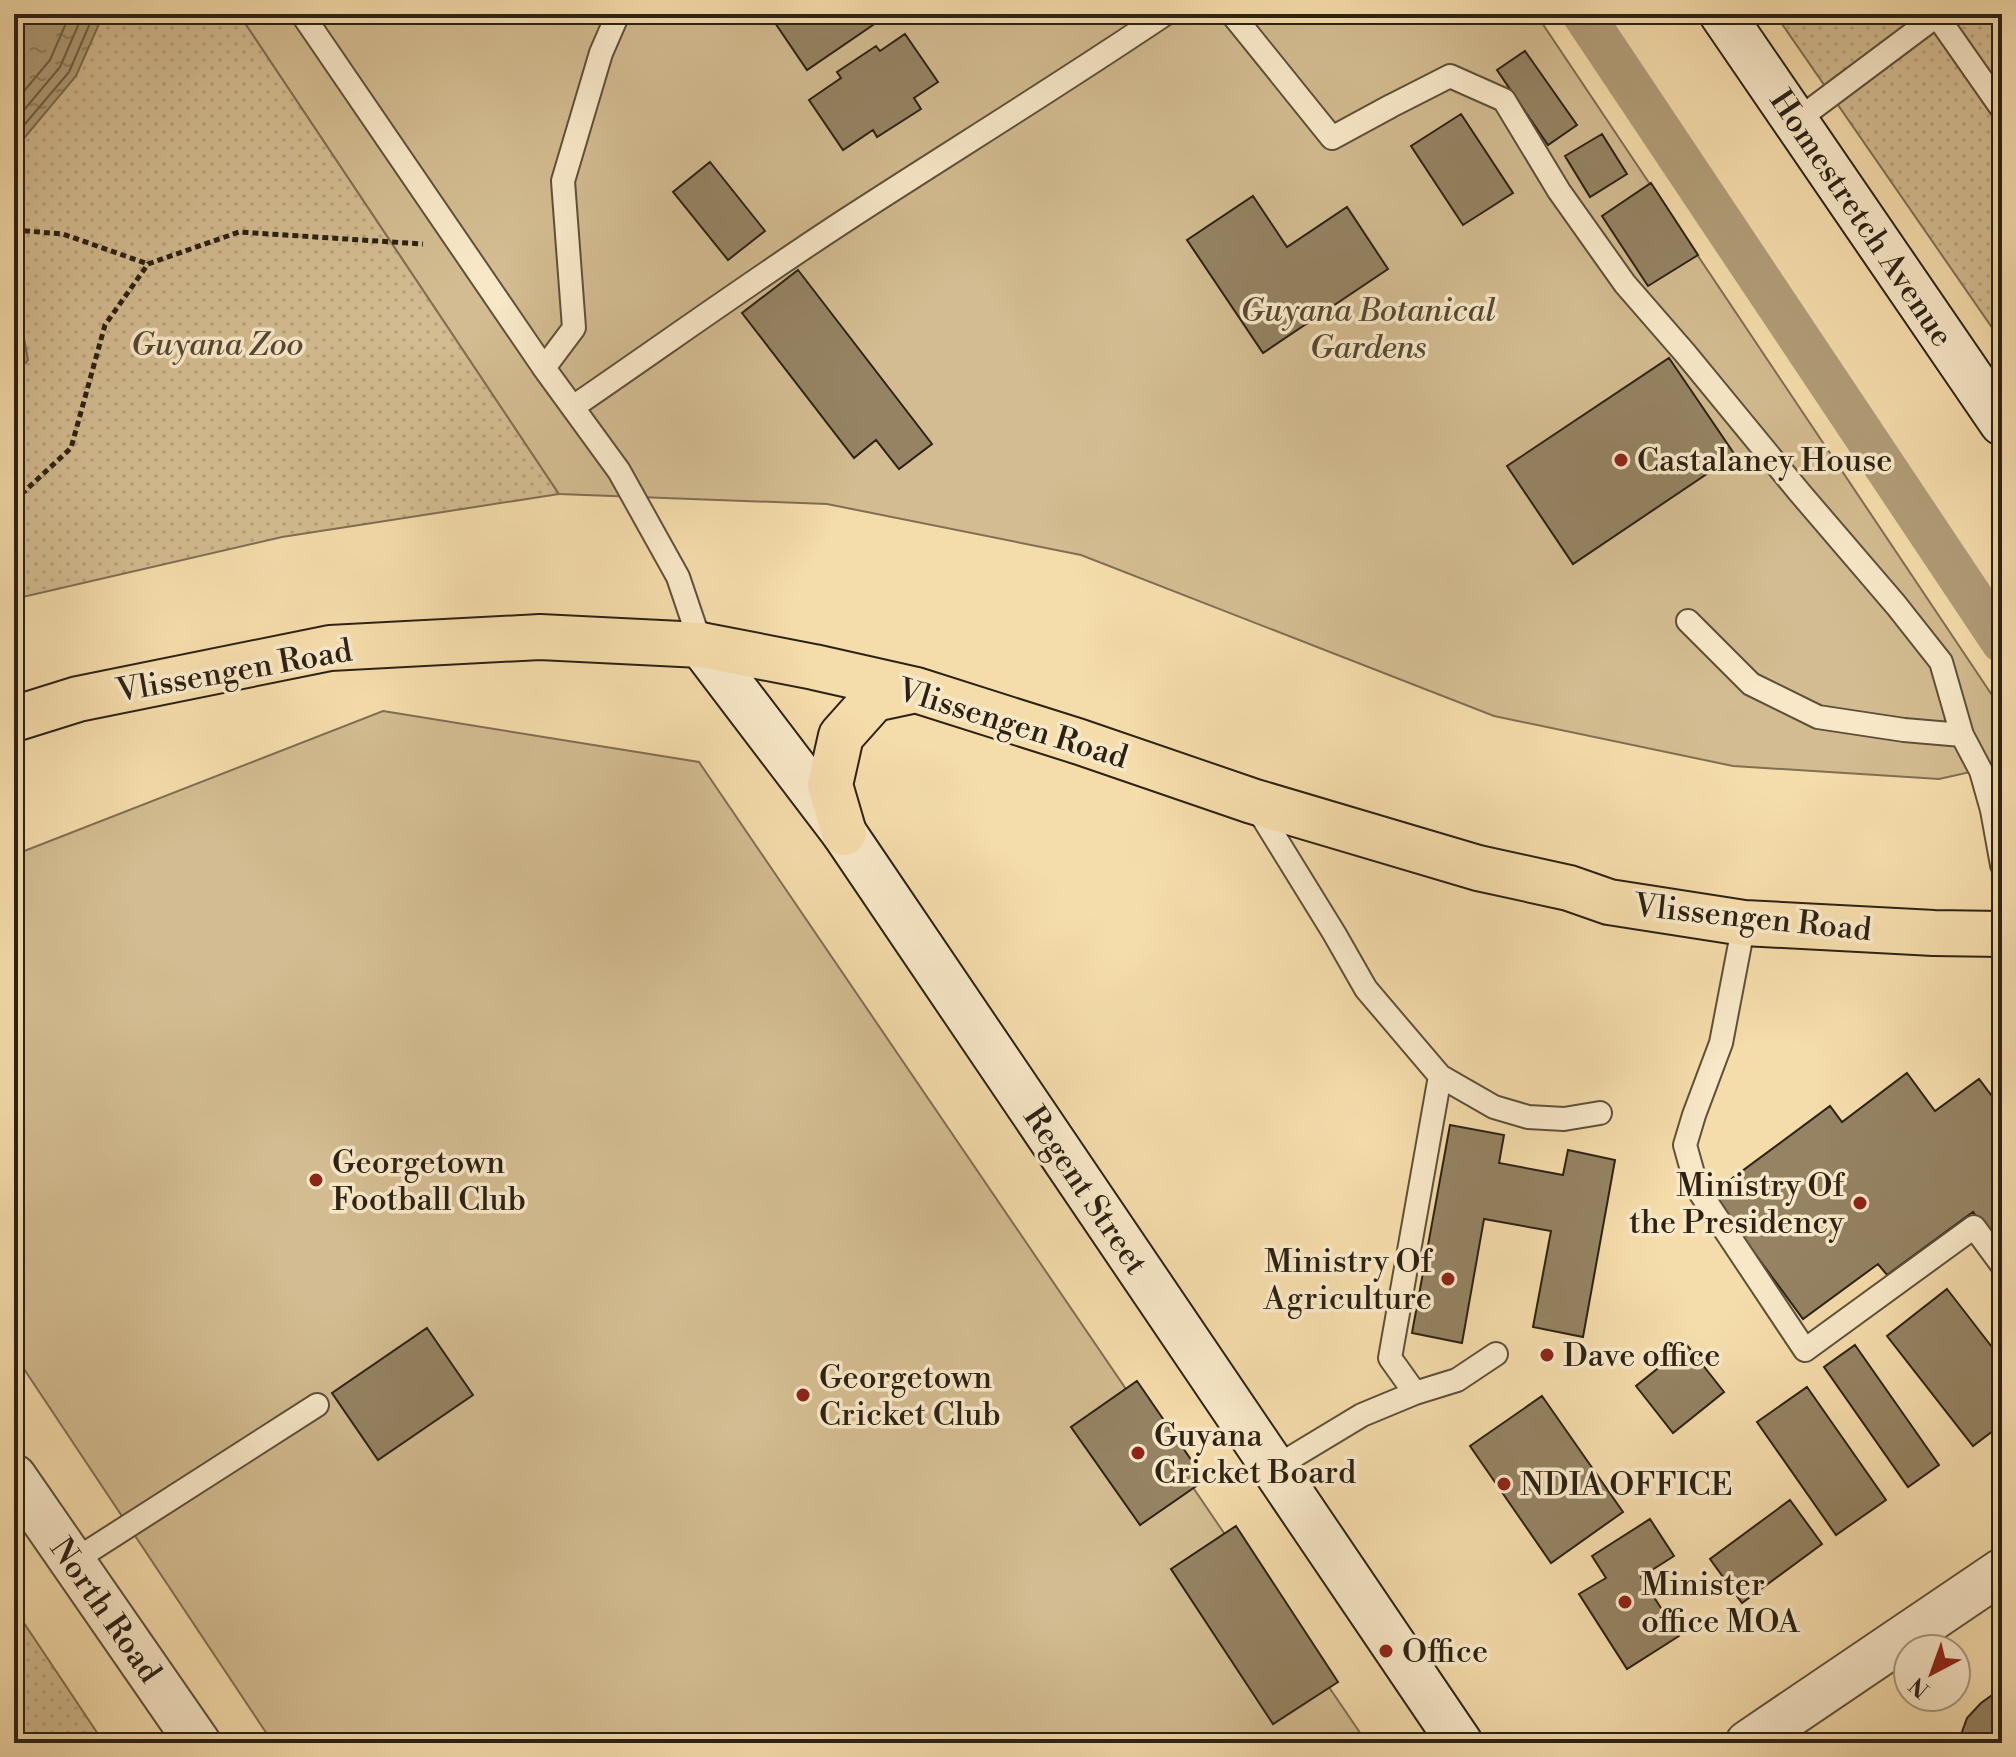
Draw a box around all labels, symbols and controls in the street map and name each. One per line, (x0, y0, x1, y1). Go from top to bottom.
street label: Homestretch Avenue (1760, 83, 1962, 355)
park label: Guyana Botanical Gardens (1240, 291, 1496, 368)
park label: Guyana Zoo (131, 325, 303, 365)
place label: Castalaney House (1637, 441, 1892, 481)
marker: Castalaney House (1612, 451, 1630, 469)
street label: Vlissengen Road (112, 631, 355, 712)
street label: Vlissengen Road (892, 670, 1133, 778)
street label: Vlissengen Road (1631, 886, 1874, 950)
street label: Regent Street (1014, 1099, 1156, 1282)
place label: Georgetown Football Club (332, 1143, 526, 1220)
place label: Ministry Of the Presidency (1629, 1166, 1845, 1243)
marker: Georgetown Football Club (307, 1171, 325, 1189)
marker: Ministry Of the Presidency (1851, 1194, 1869, 1212)
place label: Ministry Of Agriculture (1263, 1242, 1433, 1319)
marker: Ministry Of Agriculture (1439, 1270, 1457, 1288)
place label: Dave office (1563, 1336, 1720, 1376)
marker: Dave office (1538, 1346, 1556, 1364)
place label: Georgetown Cricket Club (819, 1358, 1001, 1435)
marker: Georgetown Cricket Club (794, 1386, 812, 1404)
place label: Guyana Cricket Board (1154, 1416, 1356, 1493)
marker: Guyana Cricket Board (1129, 1444, 1147, 1462)
place label: NDIA OFFICE (1520, 1465, 1733, 1505)
marker: NDIA OFFICE (1495, 1475, 1513, 1493)
street label: North Road (41, 1530, 170, 1691)
place label: Minister office MOA (1641, 1565, 1801, 1642)
marker: Minister office MOA (1616, 1593, 1634, 1611)
place label: Office (1402, 1632, 1488, 1672)
north arrow (1892, 1633, 1972, 1713)
marker: Office (1377, 1642, 1395, 1660)
text: N (1904, 1671, 1935, 1703)

